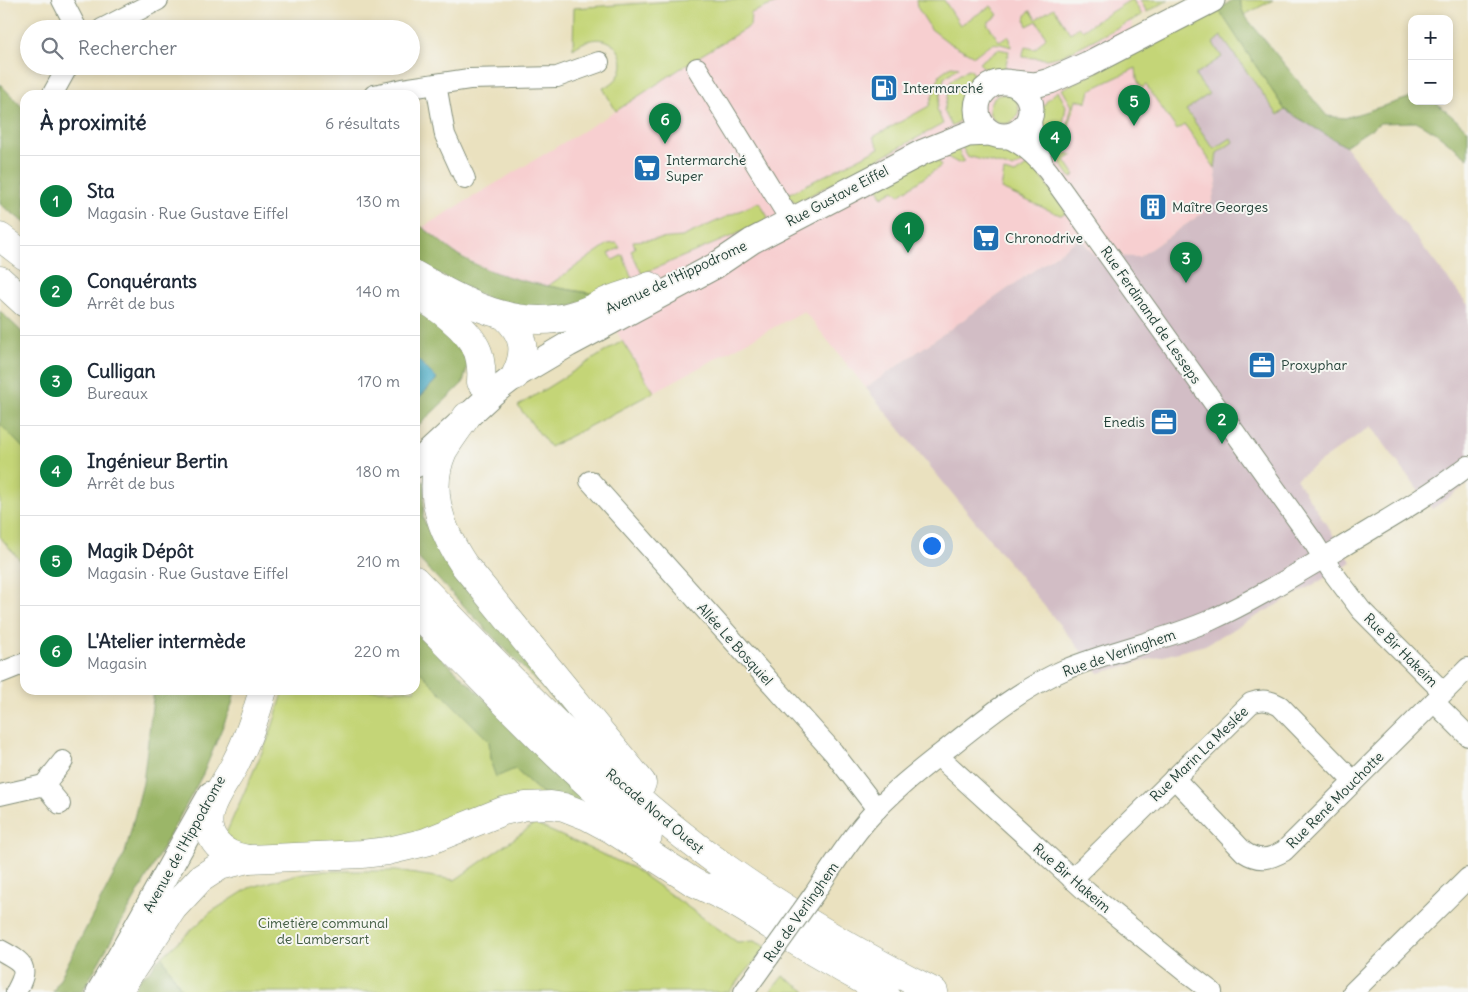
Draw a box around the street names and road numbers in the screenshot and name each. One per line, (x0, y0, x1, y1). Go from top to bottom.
street label: Rue Gustave Eiffel (783, 161, 891, 231)
street label: Avenue de l'Hippodrome (603, 236, 749, 318)
street label: Rue Ferdinand de Lesseps (1097, 243, 1205, 387)
street label: Allée Le Bosquiel (693, 599, 777, 689)
street label: Rue Bir Hakeim (1360, 609, 1442, 691)
street label: Rue de Verlinghem (1060, 625, 1178, 681)
street label: Rue Marin La Meslée (1146, 703, 1252, 805)
street label: Rue René Mouchotte (1283, 748, 1387, 852)
street label: Rocade Nord Ouest (602, 765, 708, 858)
street label: Avenue de l'Hippodrome (139, 772, 229, 916)
street label: Rue Bir Hakeim (1029, 839, 1115, 917)
street label: Rue de Verlinghem (760, 858, 842, 966)

